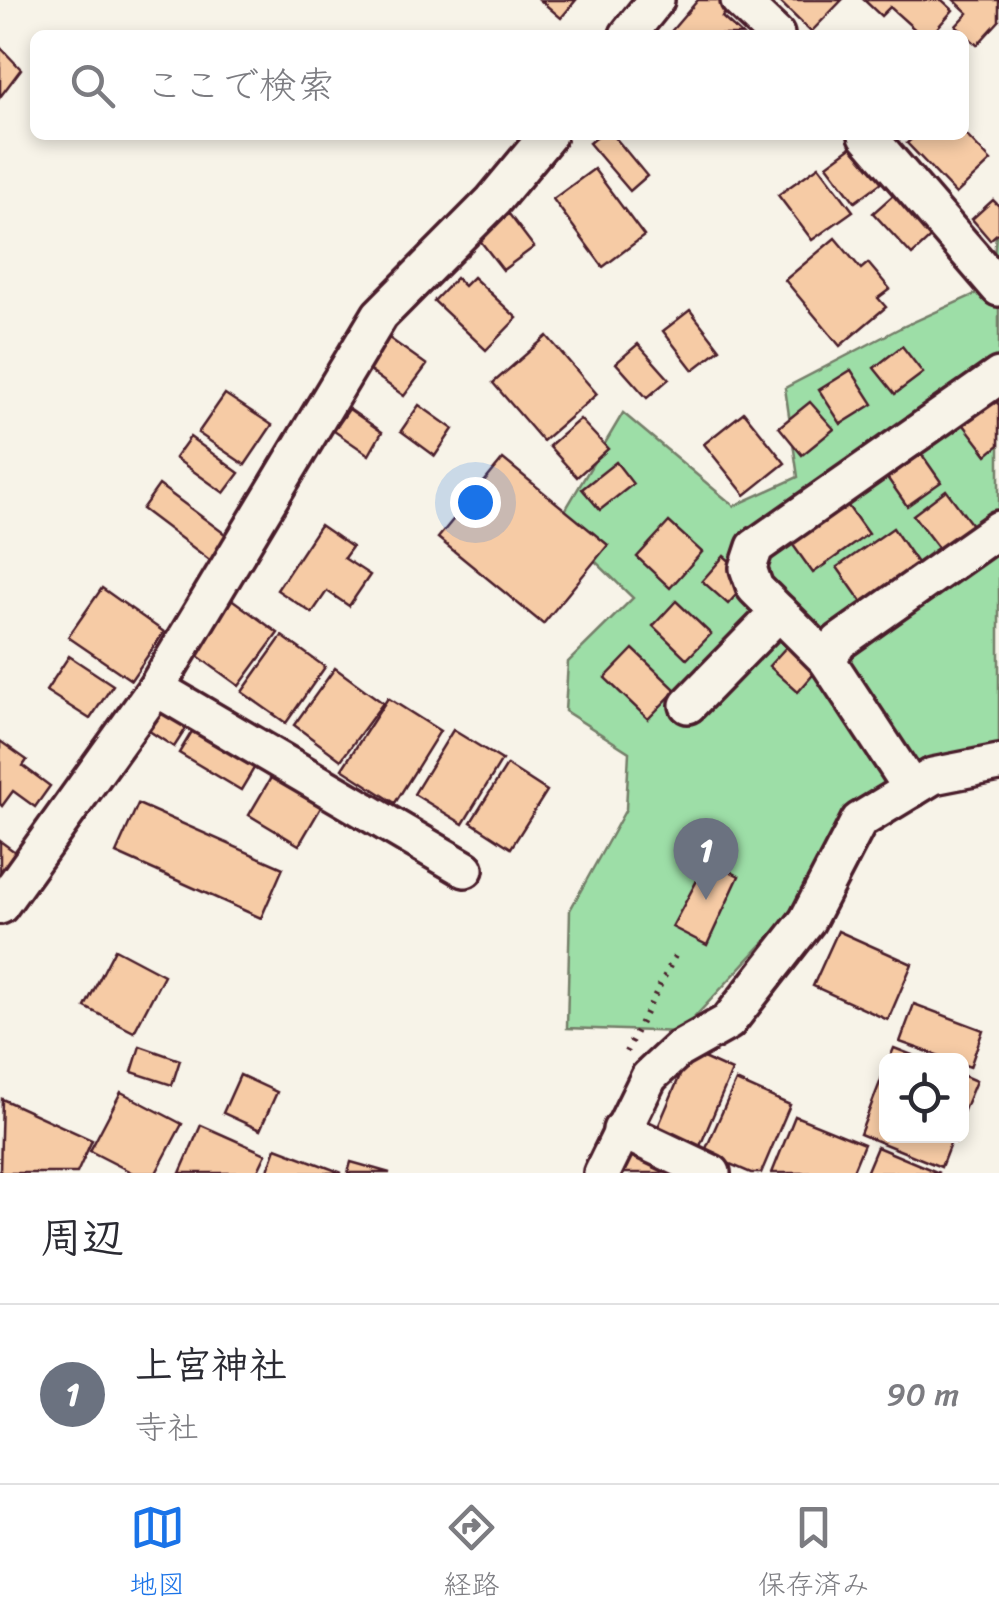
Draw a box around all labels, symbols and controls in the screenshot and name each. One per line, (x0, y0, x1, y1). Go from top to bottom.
search box (30, 30, 969, 140)
text: ここで検索 (145, 52, 335, 119)
icon: search (65, 58, 120, 113)
your location (450, 477, 501, 528)
pin: 1 (674, 818, 738, 900)
map controls (879, 1053, 969, 1143)
button: locate (879, 1053, 969, 1143)
text: 周辺 (40, 1201, 124, 1275)
text: 上宮神社 (135, 1332, 287, 1399)
text: 1 (66, 1366, 79, 1423)
text: 90 m (886, 1366, 959, 1423)
text: 寺社 (135, 1399, 199, 1456)
tab: 地図 (129, 1500, 185, 1609)
tab: 経路 (443, 1500, 500, 1609)
tab: 保存済み (758, 1500, 870, 1609)

